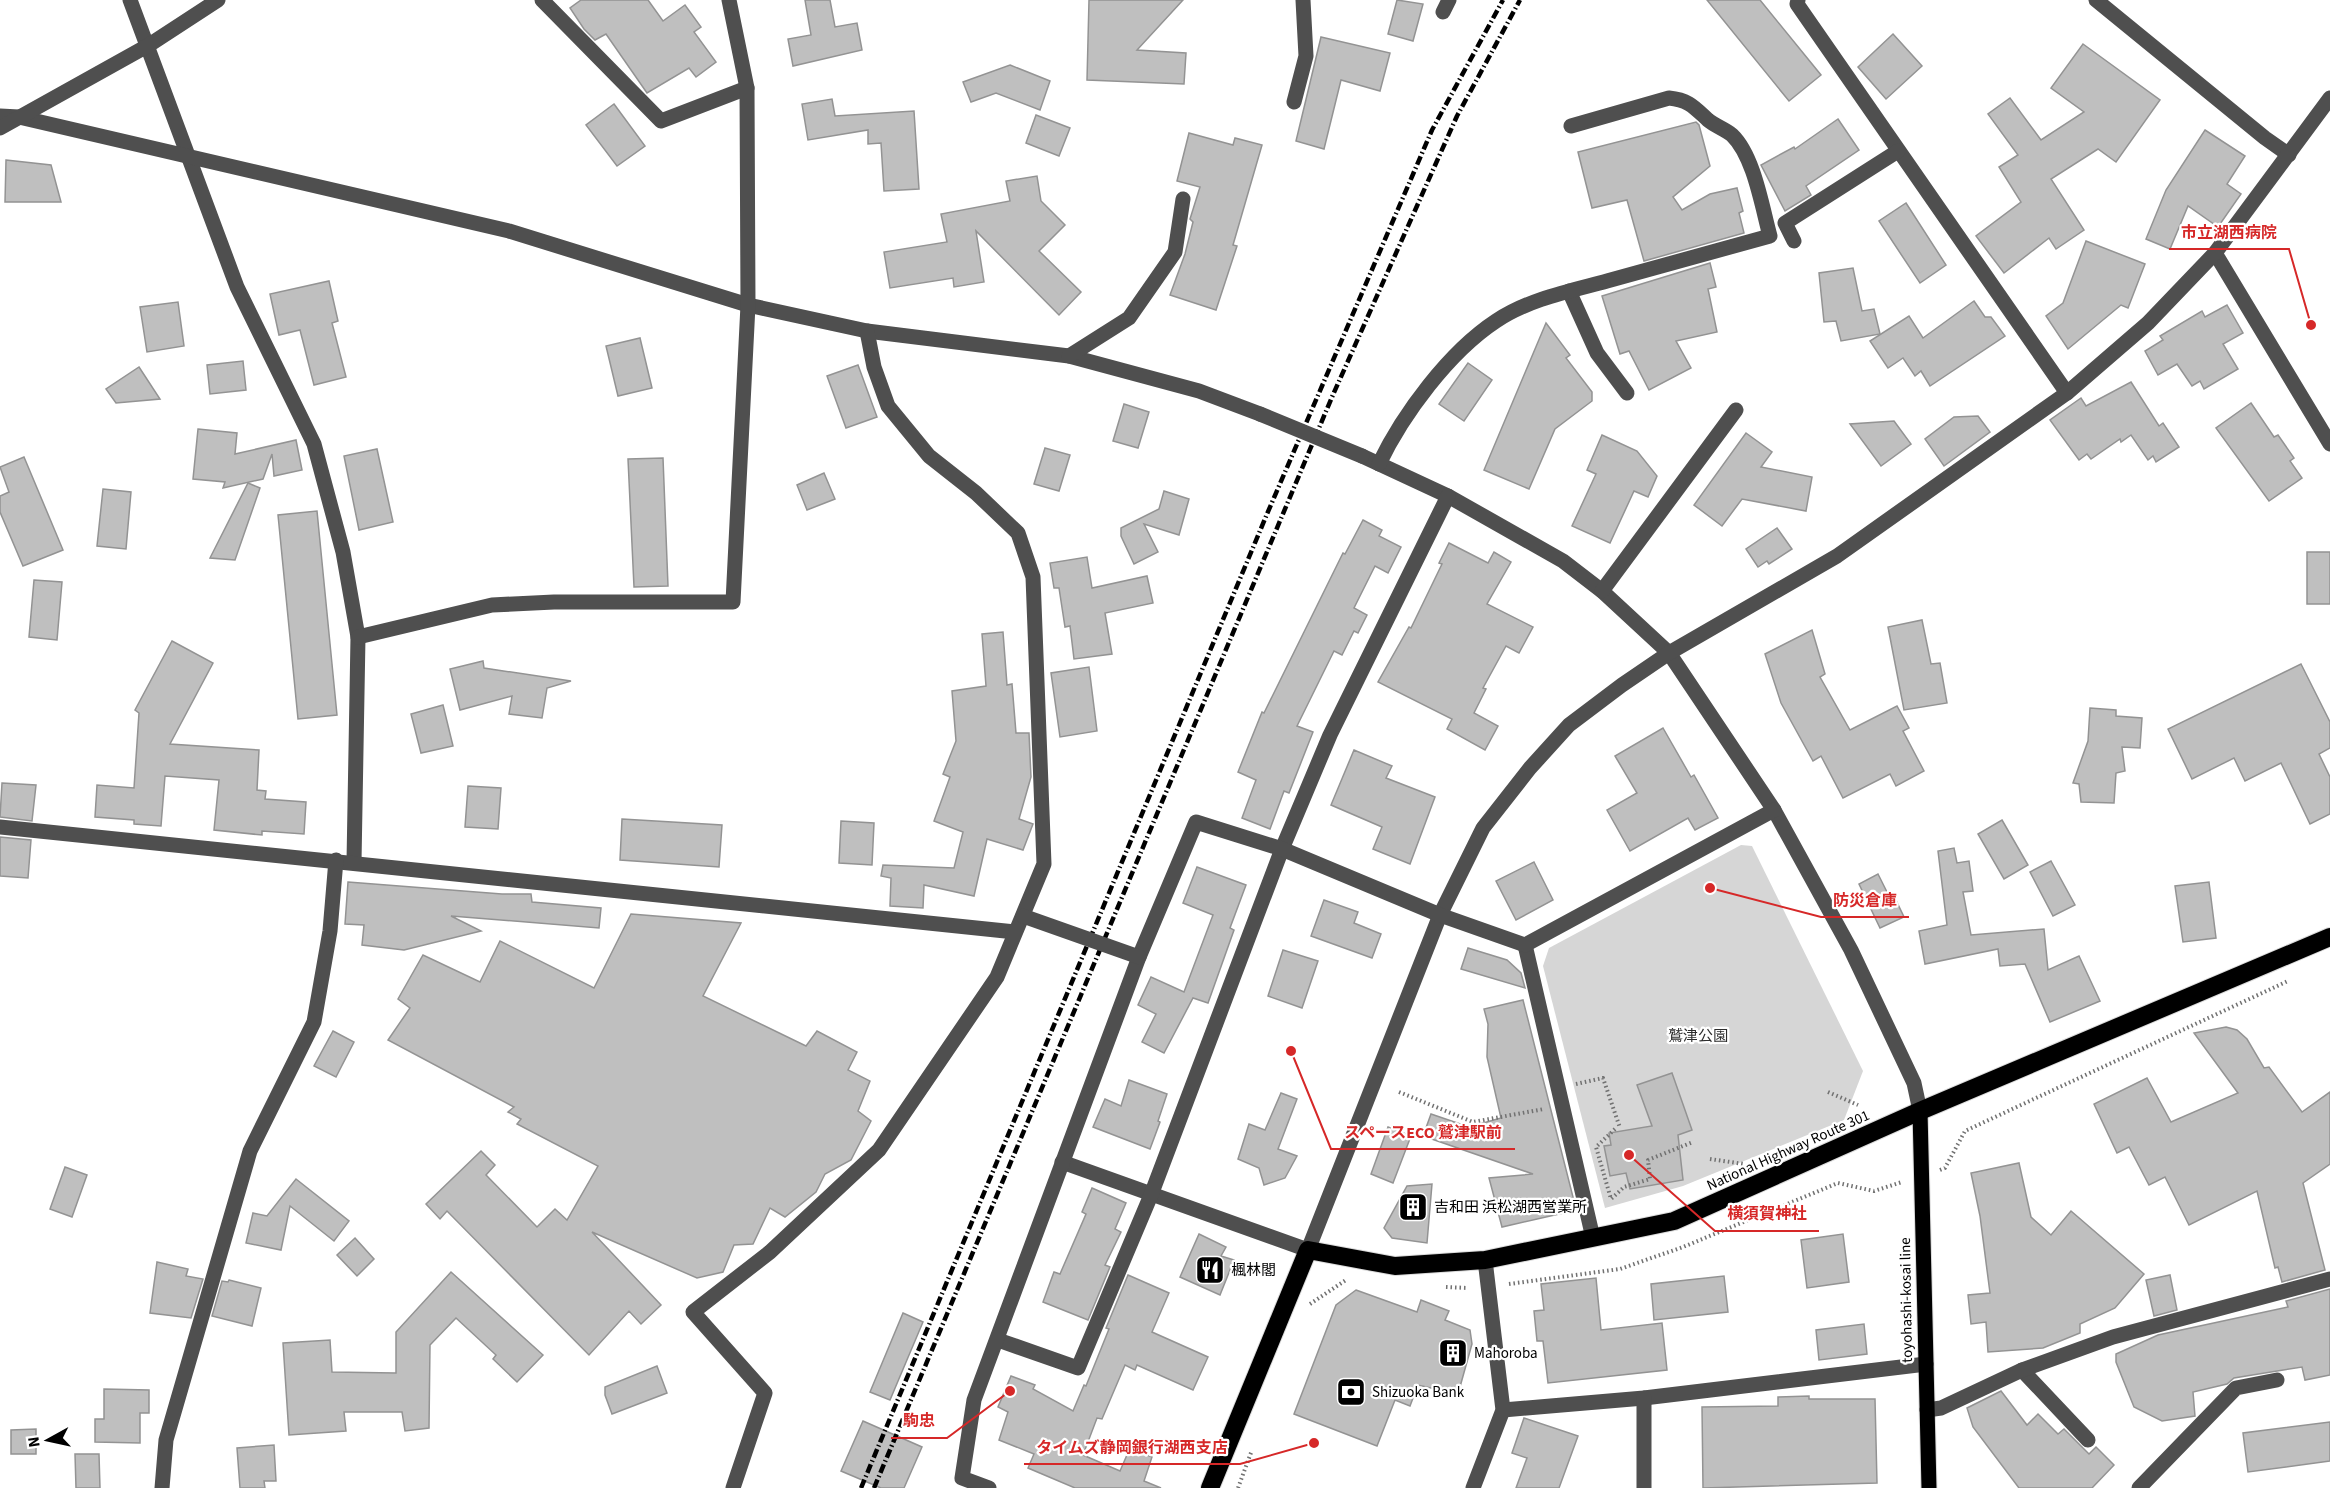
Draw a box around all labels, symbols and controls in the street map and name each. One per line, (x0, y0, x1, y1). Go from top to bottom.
callout: 市立湖西病院 (2169, 215, 2289, 249)
text: 市立湖西病院 (2181, 222, 2277, 244)
callout: 防災倉庫 (1821, 883, 1909, 917)
text: 防災倉庫 (1833, 890, 1897, 912)
park label: 鷲津公園 (1668, 1026, 1728, 1047)
street label: National Highway Route 301 (1703, 1105, 1873, 1196)
callout: スペースECO 鷲津駅前 (1331, 1115, 1515, 1149)
text: スペースECO 鷲津駅前 (1344, 1122, 1502, 1144)
building icon: 吉和田 浜松湖西営業所 (1397, 1191, 1429, 1223)
place label: 吉和田 浜松湖西営業所 (1434, 1197, 1587, 1218)
callout: 横須賀神社 (1715, 1197, 1819, 1231)
text: 横須賀神社 (1727, 1203, 1807, 1225)
street label: toyohashi-kosai line (1895, 1237, 1918, 1363)
restaurant icon: 楓林閣 (1194, 1254, 1226, 1286)
place label: 楓林閣 (1231, 1260, 1276, 1281)
building icon: Mahoroba (1437, 1337, 1469, 1369)
place label: Mahoroba (1474, 1343, 1538, 1364)
bank icon: Shizuoka Bank (1335, 1376, 1367, 1408)
place label: Shizuoka Bank (1372, 1382, 1465, 1403)
callout: 駒忠 (891, 1404, 947, 1438)
north arrow (18, 1410, 78, 1470)
text: 駒忠 (903, 1410, 935, 1432)
callout: タイムズ静岡銀行湖西支店 (1024, 1430, 1240, 1464)
text: N (23, 1435, 46, 1449)
text: タイムズ静岡銀行湖西支店 (1036, 1437, 1228, 1459)

